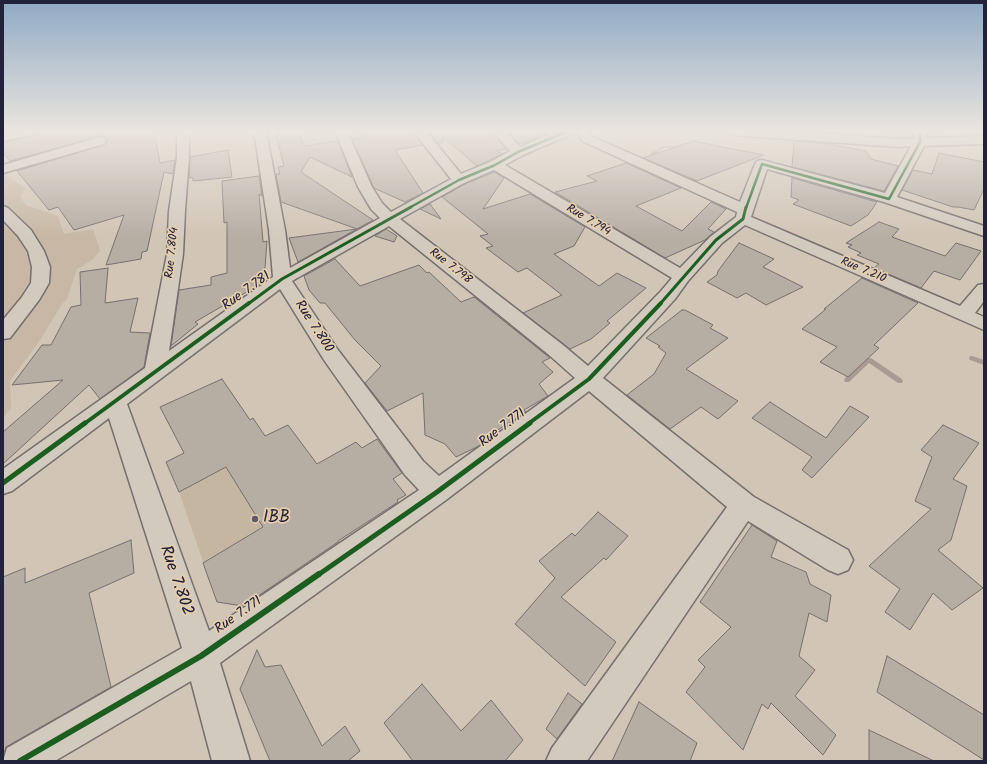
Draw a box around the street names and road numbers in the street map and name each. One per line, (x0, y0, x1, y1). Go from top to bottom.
street label: Rue 7.794 (563, 202, 613, 240)
street label: Rue 7.804 (163, 227, 183, 279)
street label: Rue 7.798 (426, 246, 474, 288)
street label: Rue 7.210 (838, 255, 888, 287)
street label: Rue 7.781 (219, 269, 275, 315)
street label: Rue 7.800 (290, 298, 336, 356)
street label: Rue 7.771 (476, 406, 530, 452)
street label: Rue 7.802 (153, 543, 197, 619)
street label: Rue 7.771 (212, 594, 266, 638)

